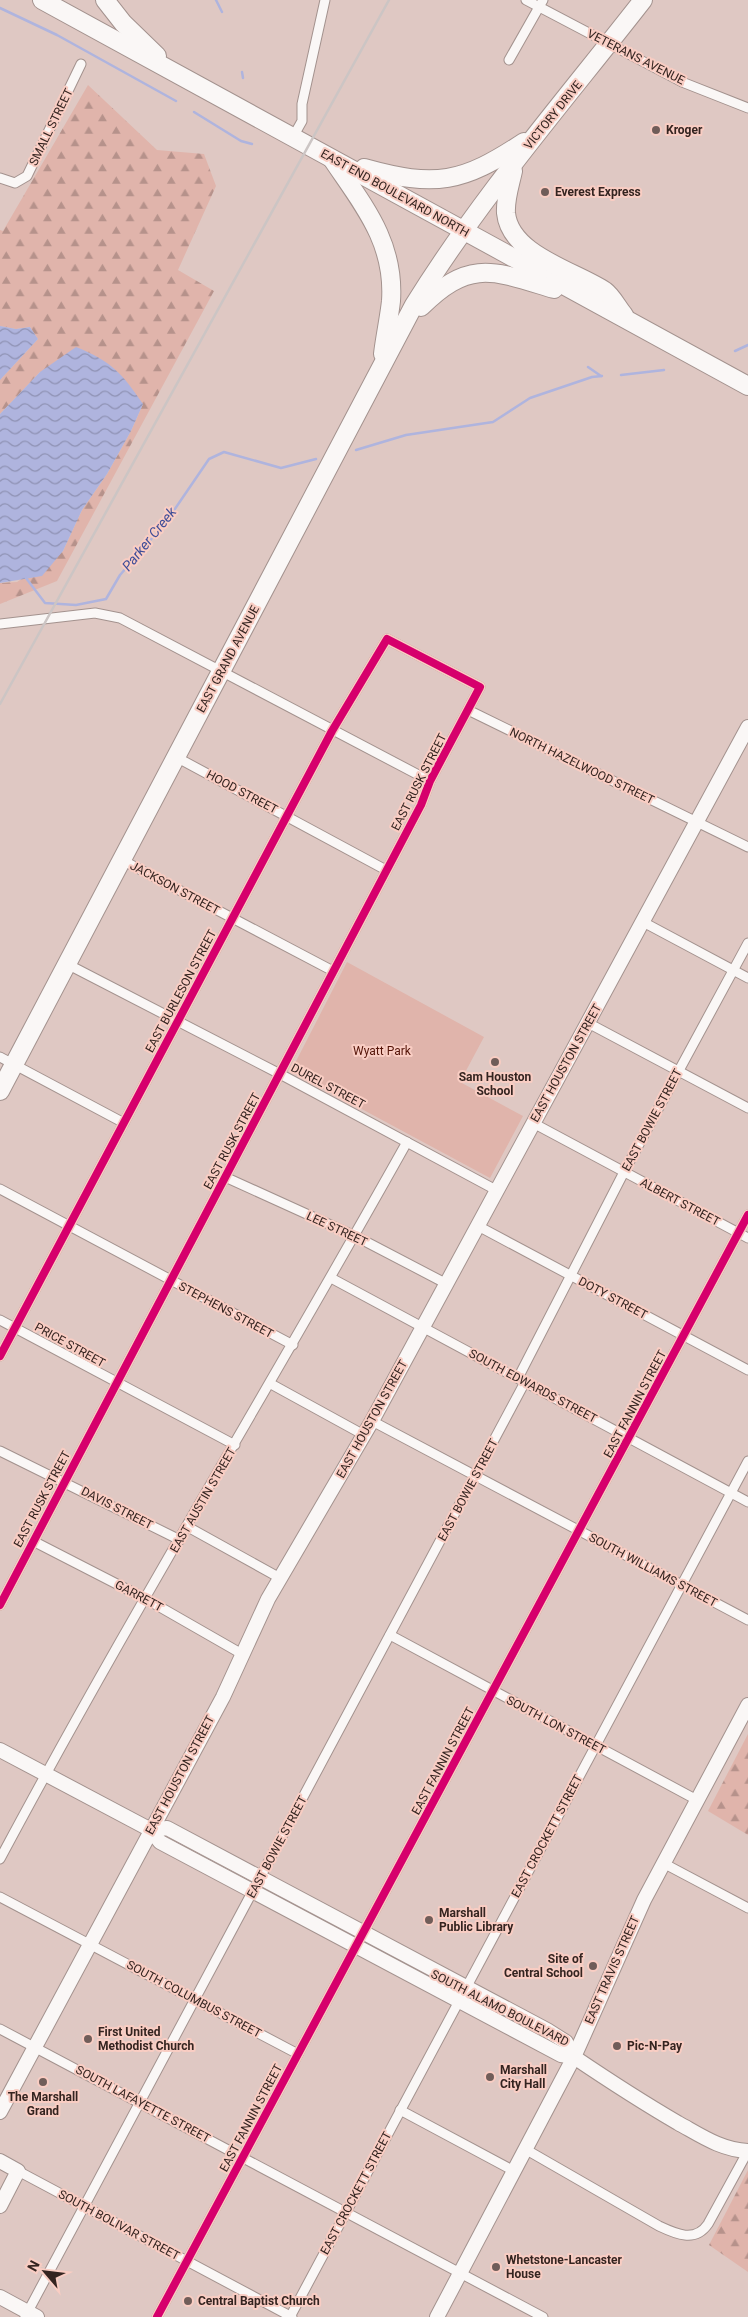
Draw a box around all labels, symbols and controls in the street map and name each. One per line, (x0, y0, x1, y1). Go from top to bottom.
street label: VETERANS AVENUE (585, 26, 687, 88)
street label: VICTORY DRIVE (521, 78, 585, 152)
street label: SMALL STREET (26, 86, 76, 168)
place label: Kroger (666, 123, 703, 137)
marker: Kroger (650, 124, 662, 136)
street label: EAST END BOULEVARD NORTH (318, 146, 472, 240)
place label: Everest Express (555, 185, 641, 199)
marker: Everest Express (539, 186, 551, 198)
water label: Parker Creek (119, 503, 180, 574)
street label: EAST GRAND AVENUE (194, 603, 262, 715)
street label: NORTH HAZELWOOD STREET (507, 725, 657, 807)
street label: EAST RUSK STREET (388, 731, 450, 833)
street label: HOOD STREET (204, 767, 280, 817)
street label: JACKSON STREET (128, 859, 222, 917)
street label: EAST BURLESON STREET (143, 927, 219, 1055)
street label: EAST HOUSTON STREET (528, 1002, 604, 1124)
park label: Wyatt Park (353, 1044, 412, 1058)
marker: Sam Houston School (489, 1056, 501, 1068)
street label: DUREL STREET (289, 1061, 367, 1111)
street label: EAST BOWIE STREET (619, 1067, 685, 1173)
place label: Sam Houston School (459, 1070, 532, 1098)
street label: EAST RUSK STREET (201, 1090, 263, 1192)
street label: ALBERT STREET (638, 1175, 722, 1229)
street label: LEE STREET (304, 1209, 370, 1249)
street label: DOTY STREET (576, 1274, 650, 1322)
street label: STEPHENS STREET (176, 1279, 276, 1341)
street label: PRICE STREET (32, 1320, 108, 1370)
street label: SOUTH EDWARDS STREET (467, 1346, 599, 1426)
street label: EAST FANNIN STREET (601, 1348, 669, 1460)
street label: EAST HOUSTON STREET (334, 1358, 410, 1480)
street label: EAST BOWIE STREET (435, 1437, 501, 1543)
street label: EAST AUSTIN STREET (167, 1445, 239, 1555)
street label: EAST RUSK STREET (11, 1448, 73, 1550)
street label: DAVIS STREET (79, 1484, 155, 1532)
street label: SOUTH WILLIAMS STREET (587, 1530, 719, 1610)
street label: GARRETT (113, 1578, 165, 1614)
street label: SOUTH LON STREET (504, 1693, 608, 1757)
street label: EAST FANNIN STREET (409, 1705, 477, 1817)
street label: EAST HOUSTON STREET (143, 1713, 217, 1837)
street label: EAST CROCKETT STREET (509, 1772, 585, 1900)
street label: EAST BOWIE STREET (244, 1794, 310, 1900)
place label: Marshall Public Library (439, 1906, 514, 1934)
marker: Marshall Public Library (423, 1914, 435, 1926)
street label: EAST TRAVIS STREET (582, 1914, 642, 2026)
place label: Site of Central School (504, 1952, 584, 1980)
street label: SOUTH COLUMBUS STREET (124, 1958, 264, 2040)
marker: Site of Central School (587, 1960, 599, 1972)
street label: SOUTH ALAMO BOULEVARD (429, 1967, 571, 2049)
place label: First United Methodist Church (98, 2025, 195, 2053)
marker: First United Methodist Church (82, 2033, 94, 2045)
place label: Pic-N-Pay (627, 2039, 683, 2053)
marker: Pic-N-Pay (611, 2040, 623, 2052)
street label: EAST FANNIN STREET (217, 2062, 285, 2174)
street label: SOUTH LAFAYETTE STREET (73, 2063, 213, 2145)
place label: Marshall City Hall (500, 2063, 547, 2091)
marker: Marshall City Hall (484, 2071, 496, 2083)
marker: The Marshall Grand (37, 2076, 49, 2088)
place label: The Marshall Grand (8, 2090, 78, 2118)
street label: EAST CROCKETT STREET (318, 2129, 394, 2257)
street label: SOUTH BOLIVAR STREET (56, 2187, 182, 2263)
north arrow (20, 2247, 70, 2297)
place label: Whetstone-Lancaster House (506, 2253, 623, 2281)
text: N (24, 2258, 43, 2274)
marker: Whetstone-Lancaster House (490, 2261, 502, 2273)
place label: Central Baptist Church (198, 2294, 320, 2308)
marker: Central Baptist Church (182, 2295, 194, 2307)

